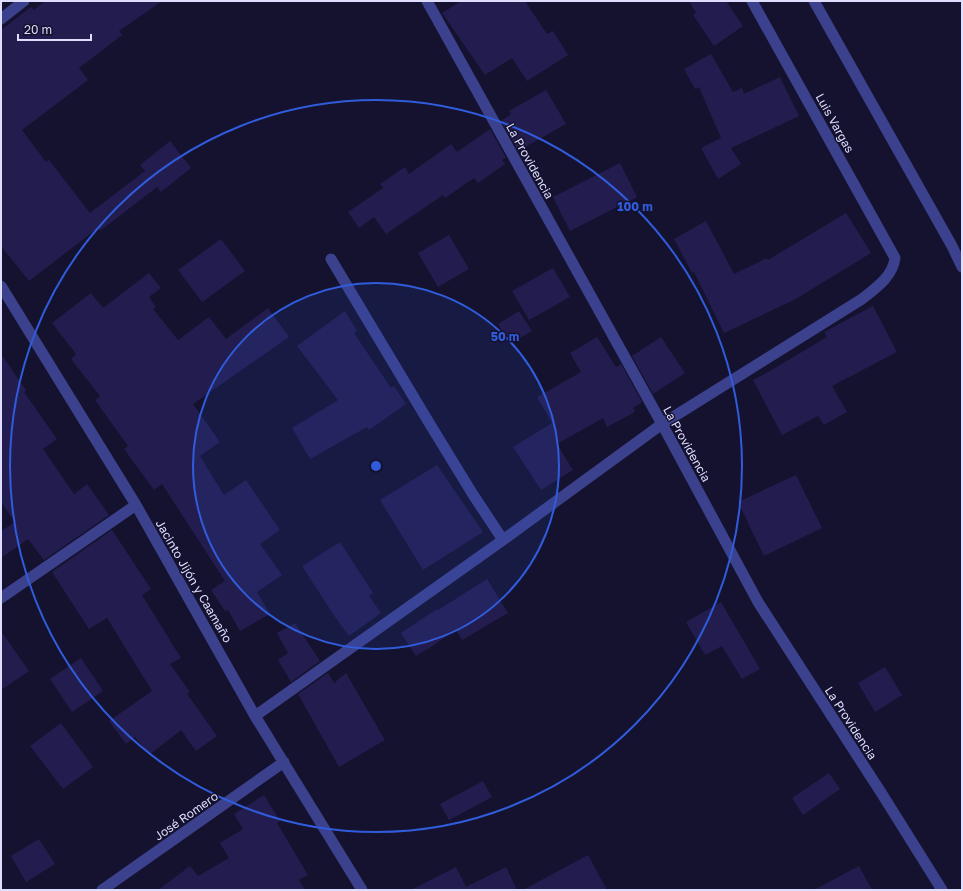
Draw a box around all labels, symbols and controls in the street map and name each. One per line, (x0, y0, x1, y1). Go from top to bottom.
scale bar (18, 16, 91, 42)
text: 20 m (24, 22, 52, 37)
street label: Luis Vargas (813, 91, 857, 155)
street label: La Providencia (503, 120, 557, 202)
text: 100 m (617, 199, 653, 214)
text: 50 m (491, 329, 519, 344)
street label: La Providencia (660, 403, 714, 485)
centre of rings (369, 459, 383, 473)
street label: Jacinto Jijón y Caamaño (153, 517, 235, 645)
street label: La Providencia (822, 684, 880, 762)
street label: José Romero (151, 788, 221, 844)

